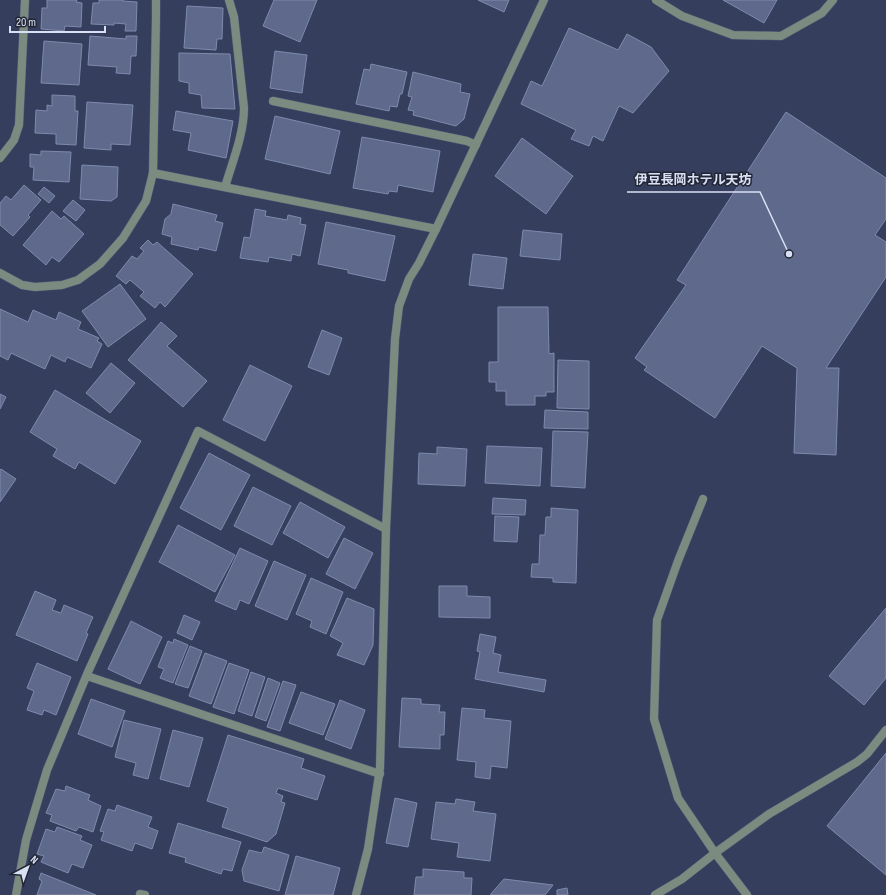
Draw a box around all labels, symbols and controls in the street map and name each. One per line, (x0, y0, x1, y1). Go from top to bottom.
scale bar (10, 8, 105, 34)
text: 20 m (16, 15, 36, 30)
callout: 伊豆長岡ホテル天坊 (627, 167, 760, 192)
text: 伊豆長岡ホテル天坊 (634, 172, 752, 188)
north arrow (8, 847, 48, 887)
text: N (28, 853, 41, 867)

